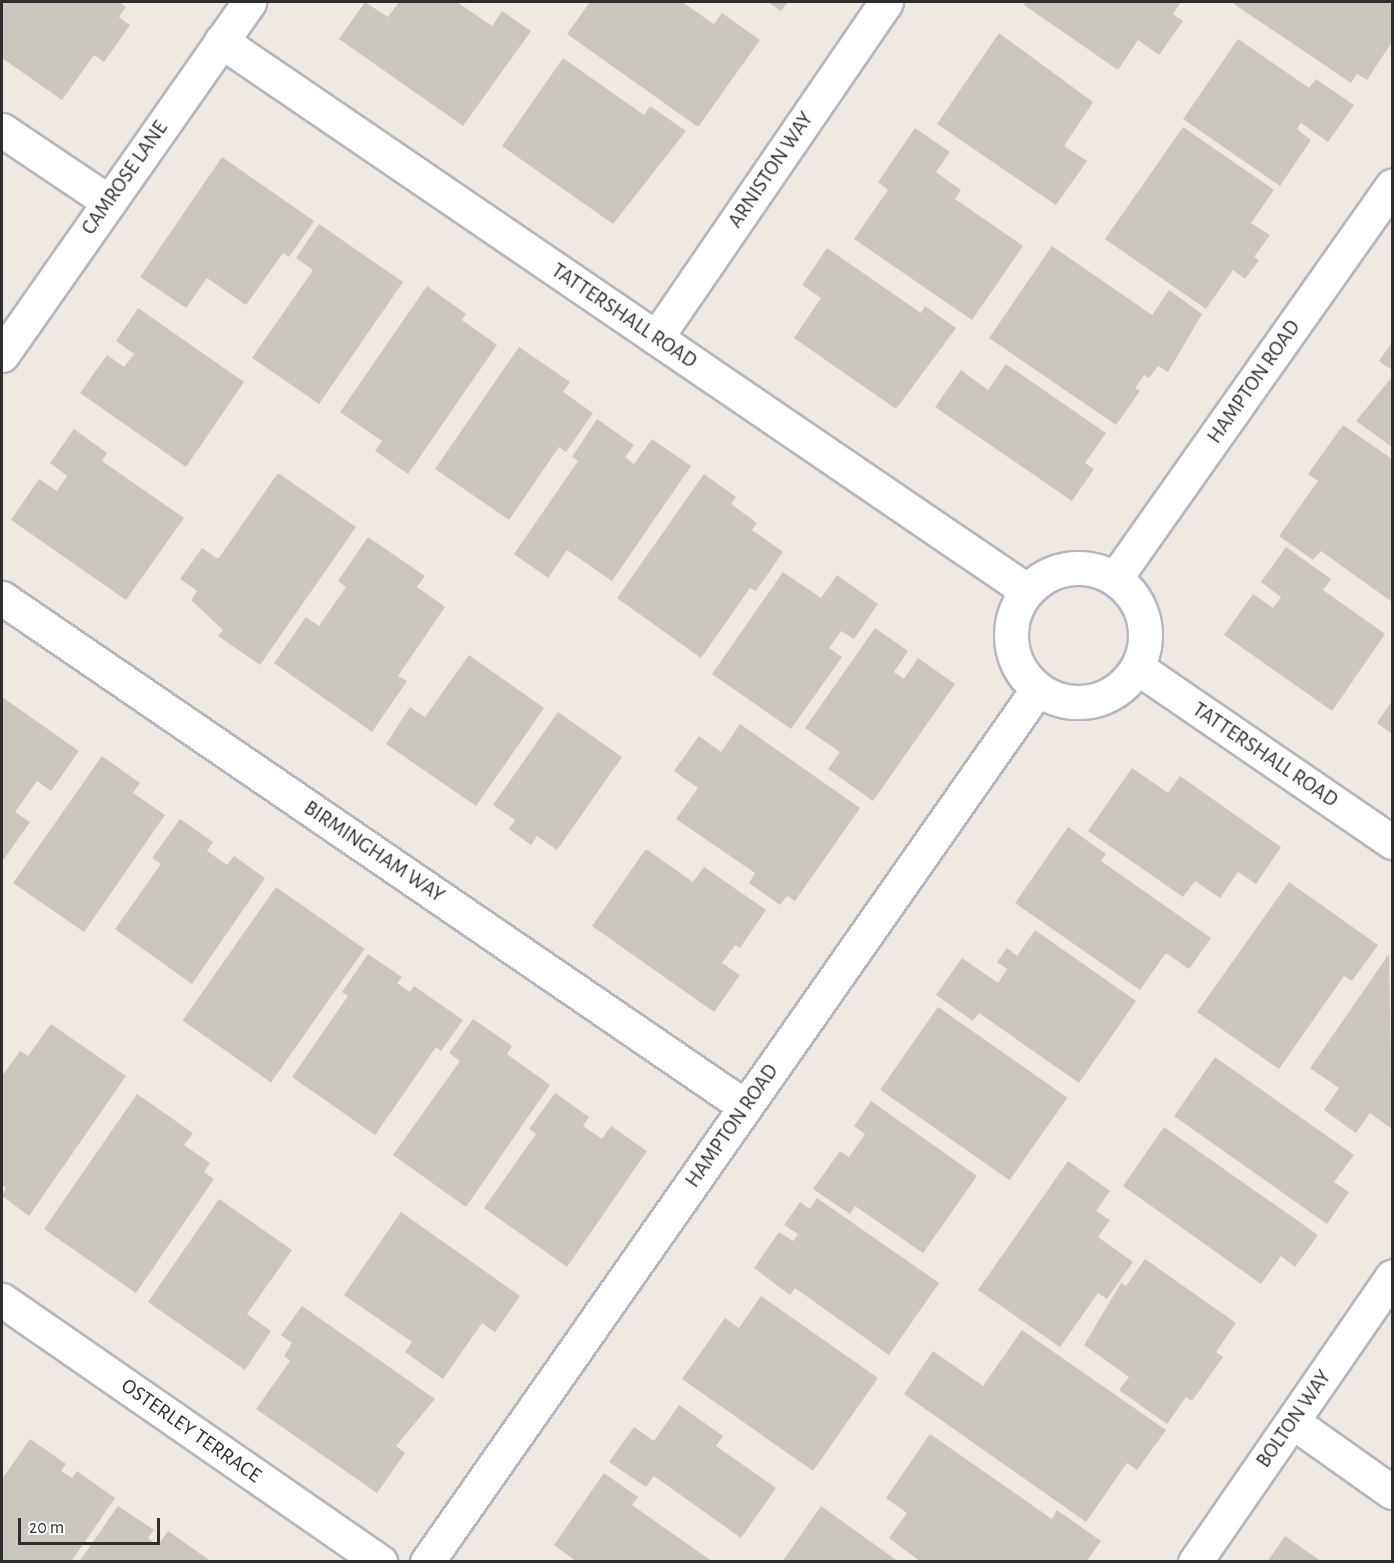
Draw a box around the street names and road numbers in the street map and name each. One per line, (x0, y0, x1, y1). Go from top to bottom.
street label: ARNISTON WAY (723, 107, 819, 233)
street label: CAMROSE LANE (76, 116, 174, 240)
street label: TATTERSHALL ROAD (546, 258, 702, 374)
street label: HAMPTON ROAD (1202, 315, 1306, 449)
street label: TATTERSHALL ROAD (1187, 697, 1343, 813)
street label: BIRMINGHAM WAY (299, 796, 449, 908)
street label: HAMPTON ROAD (680, 1059, 784, 1193)
street label: BOLTON WAY (1251, 1365, 1337, 1473)
street label: OSTERLEY TERRACE (116, 1373, 266, 1489)

